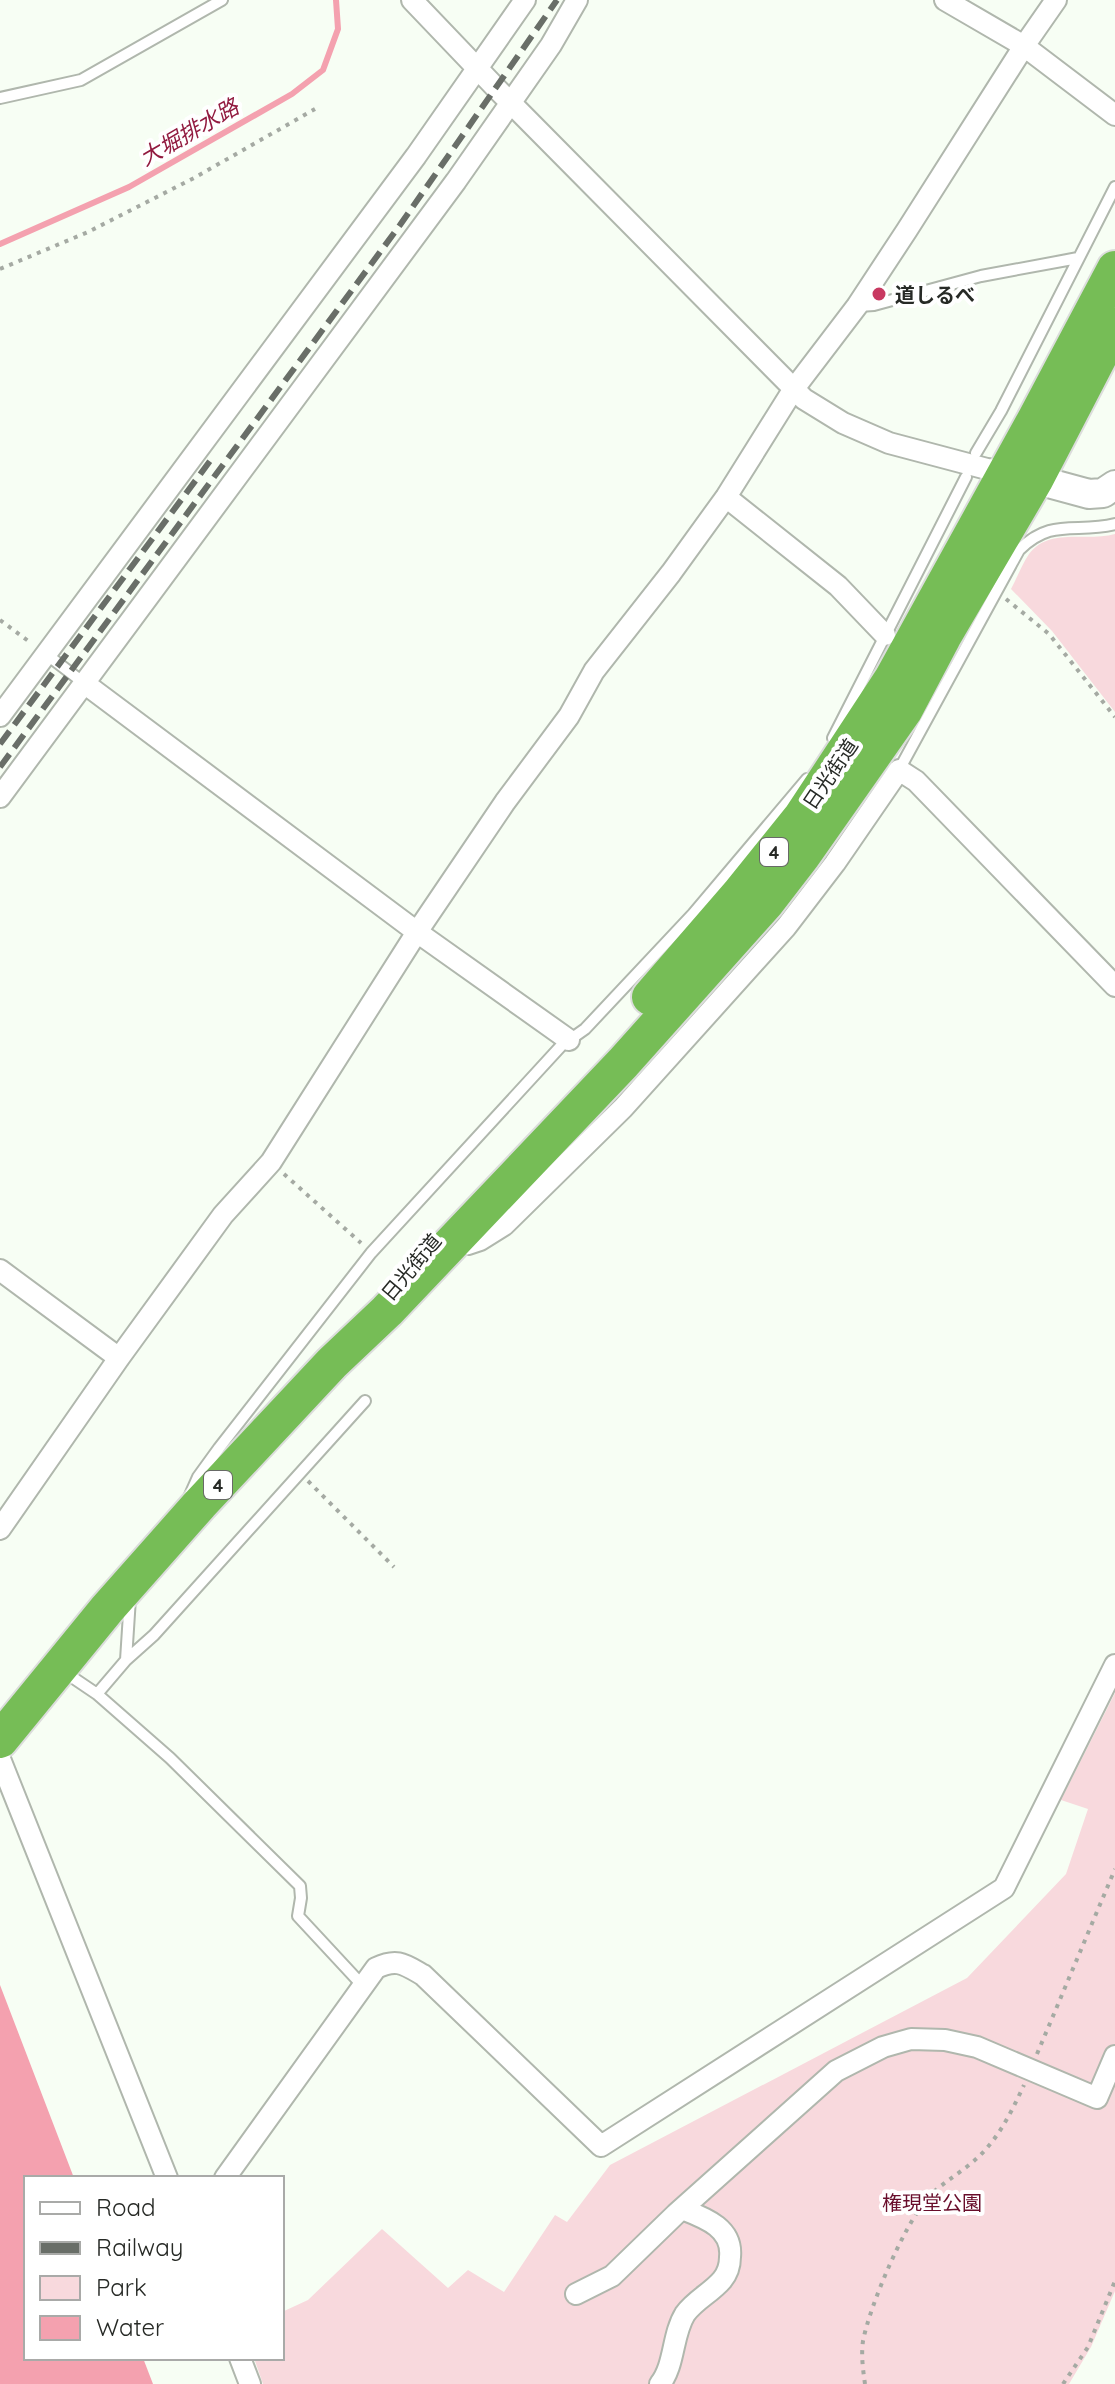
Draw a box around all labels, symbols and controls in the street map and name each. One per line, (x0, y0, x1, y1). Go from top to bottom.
water label: 大堀排水路 (134, 91, 245, 172)
place label: 道しるべ (895, 282, 975, 307)
marker: 道しるべ (870, 285, 888, 303)
street label: 日光街道 (797, 734, 863, 814)
road number: 4 (760, 838, 788, 866)
street label: 日光街道 (376, 1228, 446, 1306)
road number: 4 (204, 1471, 232, 1499)
legend (24, 2176, 284, 2360)
park label: 権現堂公園 (882, 2190, 982, 2215)
text: Road (96, 2192, 156, 2222)
text: Railway (96, 2232, 183, 2262)
text: Park (96, 2272, 147, 2302)
text: Water (96, 2312, 164, 2342)

